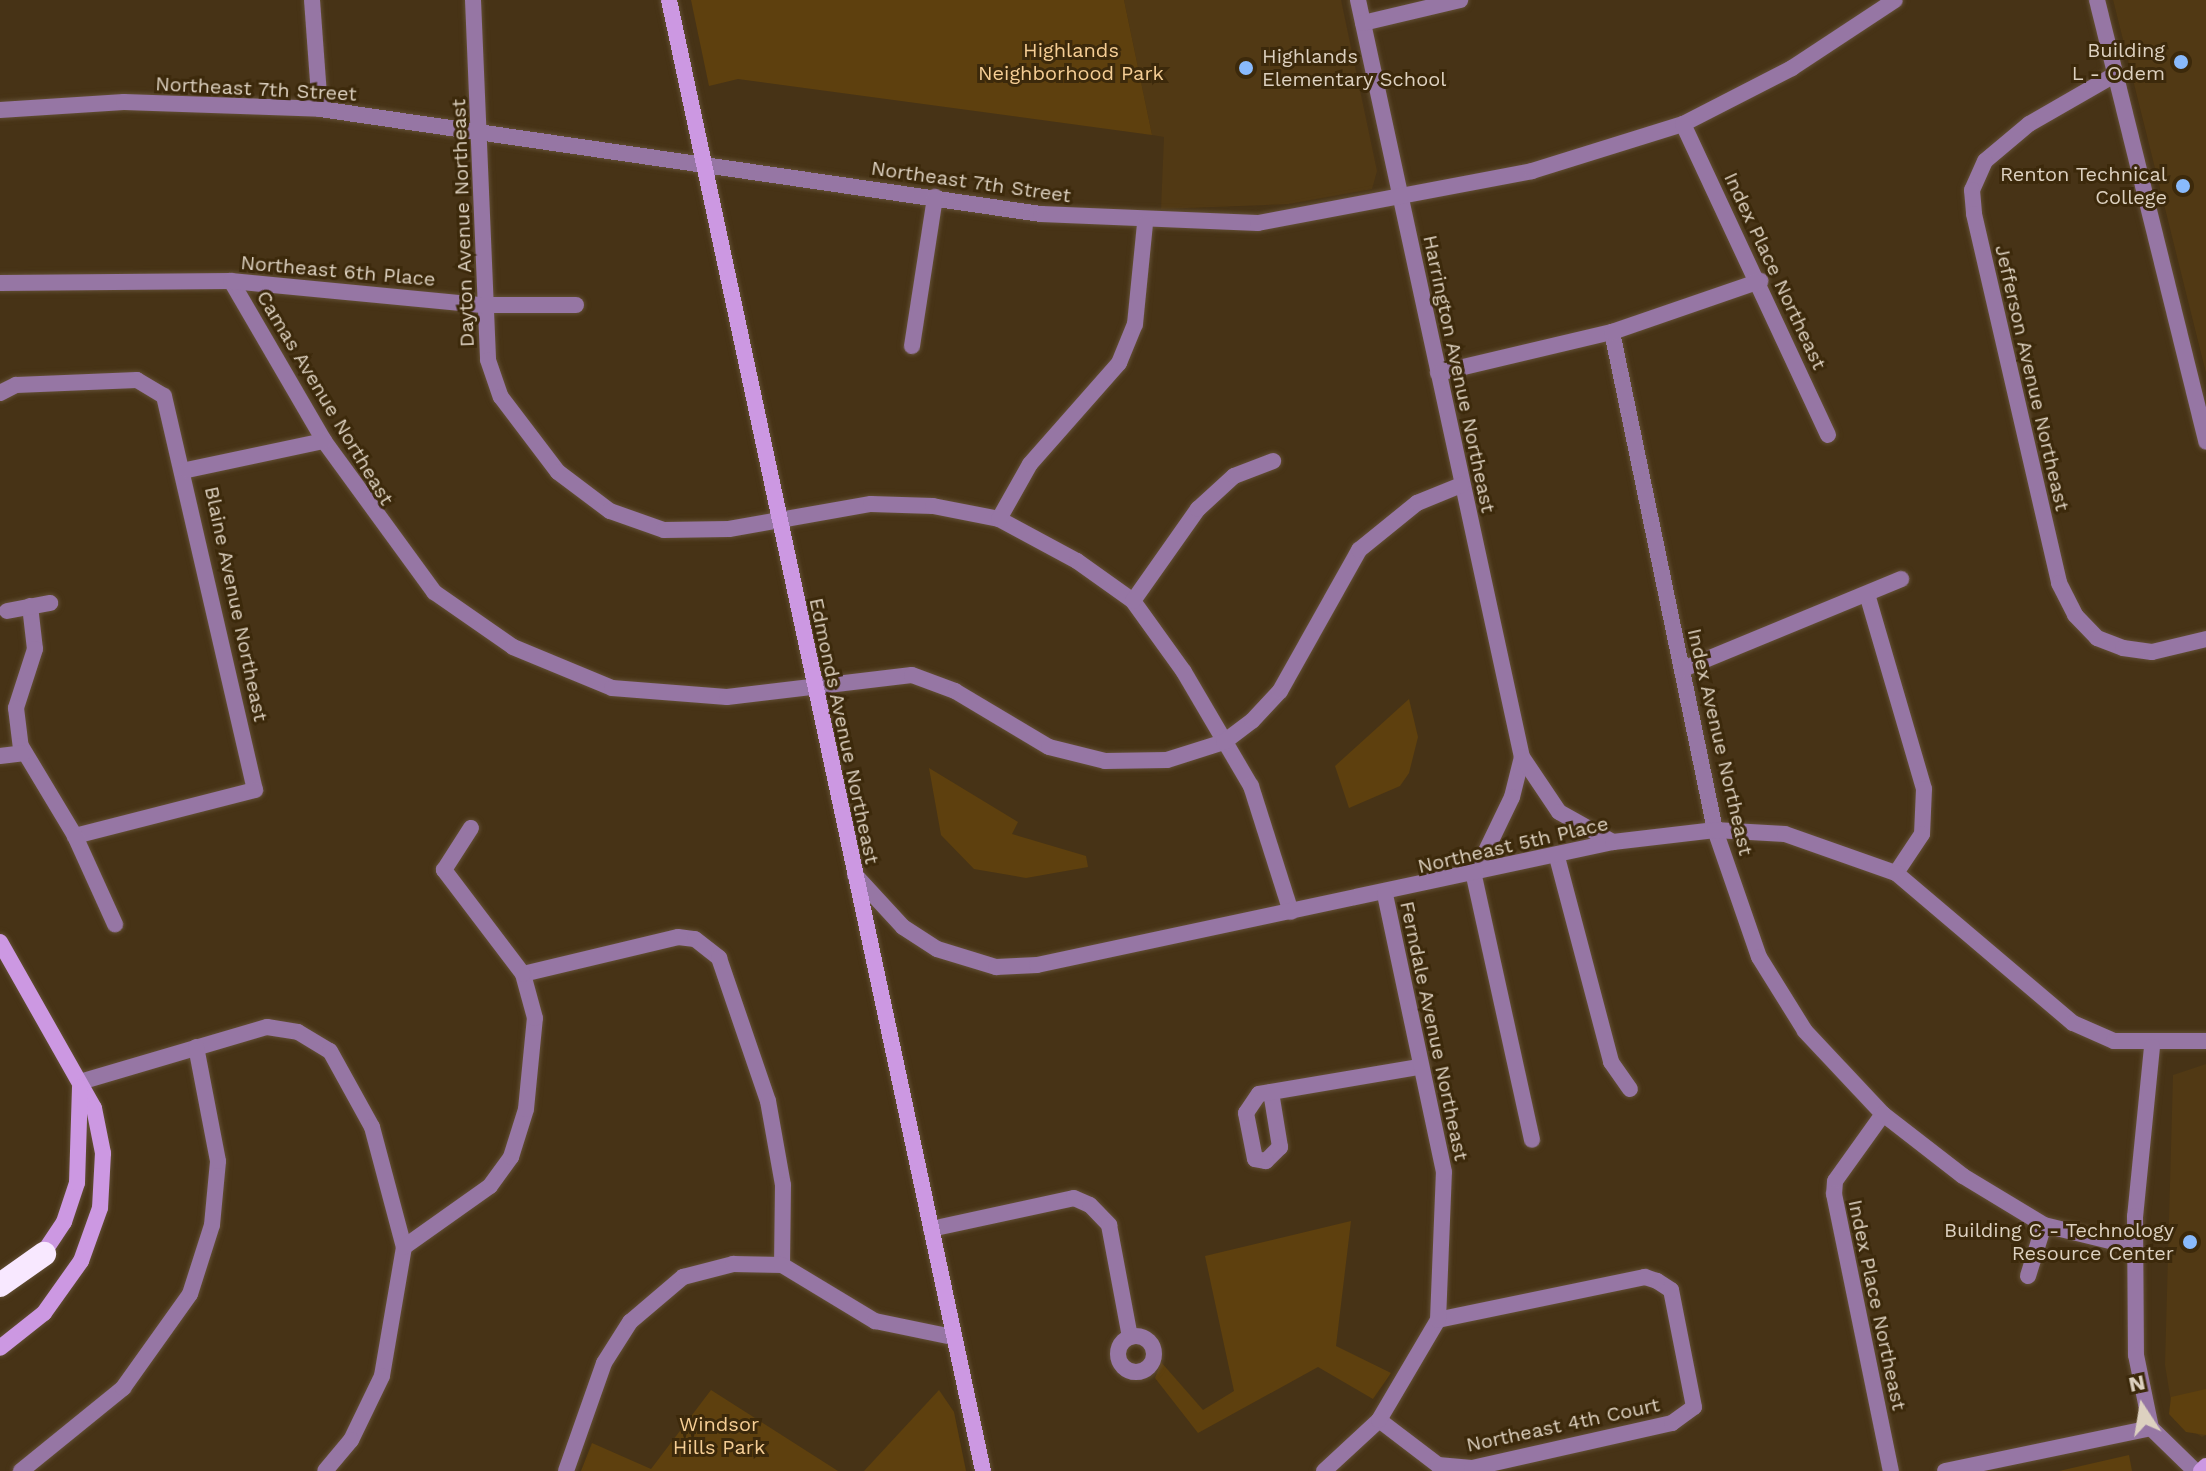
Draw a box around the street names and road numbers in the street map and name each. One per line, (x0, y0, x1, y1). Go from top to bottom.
street label: Northeast 7th Street (154, 72, 358, 106)
street label: Dayton Avenue Northeast (447, 98, 479, 348)
street label: Northeast 7th Street (869, 156, 1073, 208)
street label: Index Place Northeast (1719, 168, 1831, 374)
street label: Harrington Avenue Northeast (1418, 232, 1500, 516)
street label: Jefferson Avenue Northeast (1990, 242, 2074, 514)
street label: Northeast 6th Place (240, 251, 436, 291)
street label: Camas Avenue Northeast (251, 286, 399, 510)
street label: Blaine Avenue Northeast (199, 484, 273, 724)
street label: Edmonds Avenue Northeast (804, 595, 884, 867)
street label: Index Avenue Northeast (1682, 626, 1758, 858)
street label: Northeast 5th Place (1415, 811, 1611, 879)
street label: Ferndale Avenue Northeast (1395, 899, 1473, 1163)
street label: Index Place Northeast (1843, 1197, 1911, 1413)
street label: Northeast 4th Court (1464, 1393, 1662, 1457)

